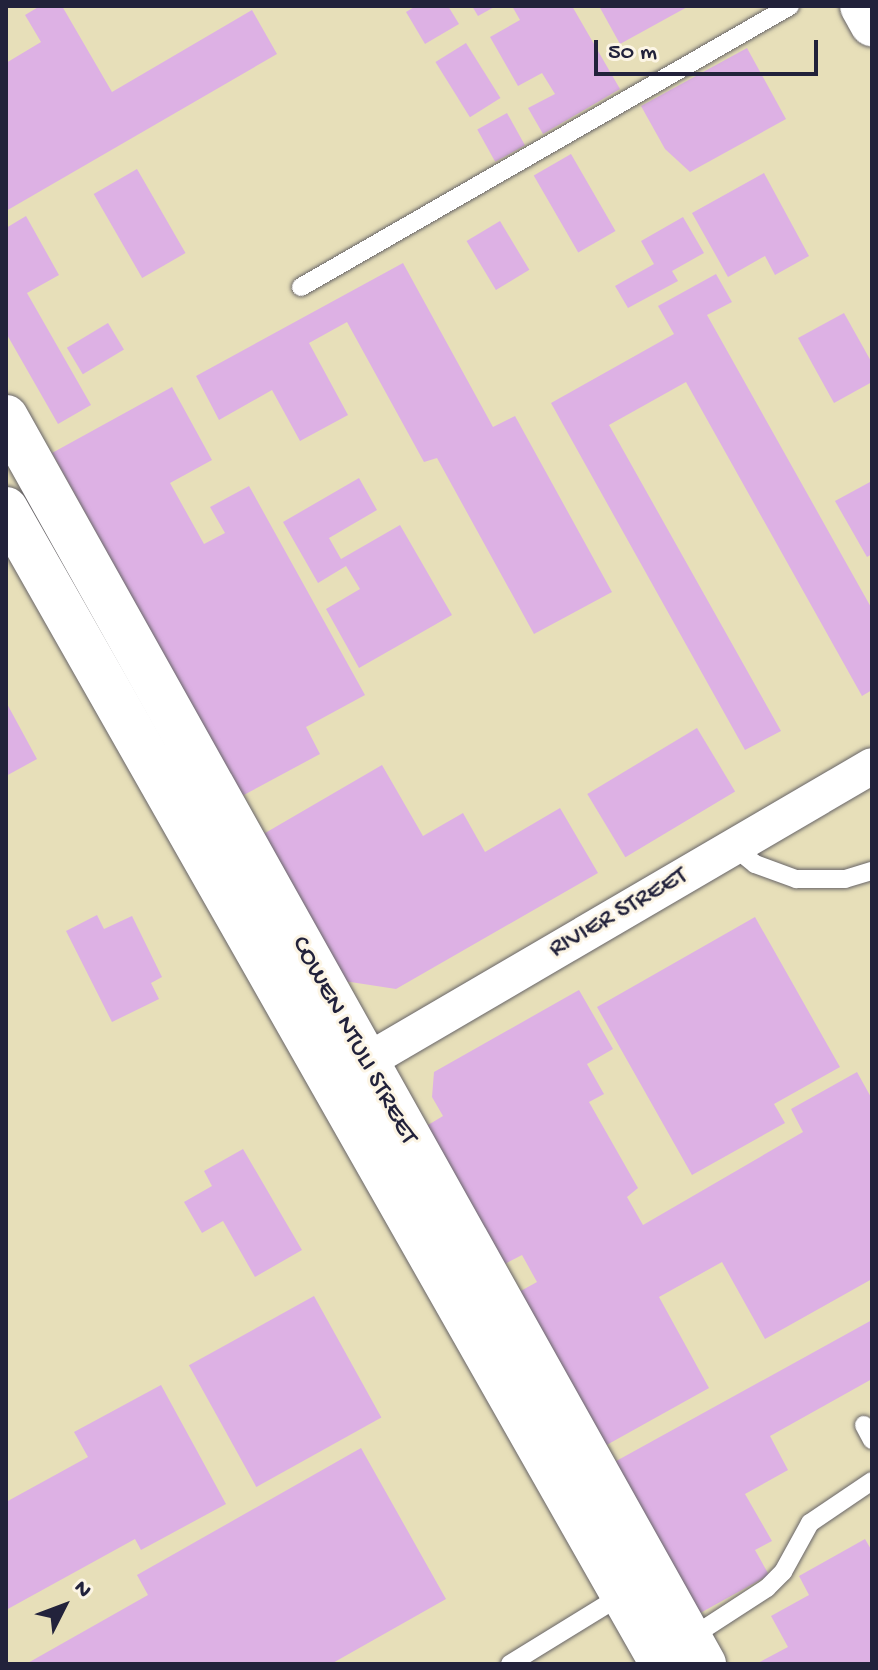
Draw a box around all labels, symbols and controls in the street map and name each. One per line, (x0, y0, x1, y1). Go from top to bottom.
scale bar (598, 24, 822, 74)
text: 50 m (608, 39, 657, 68)
street label: RIVIER STREET (544, 862, 694, 966)
street label: COWEN NTULI STREET (283, 931, 423, 1151)
north arrow (24, 1566, 104, 1646)
text: N (67, 1576, 96, 1604)

